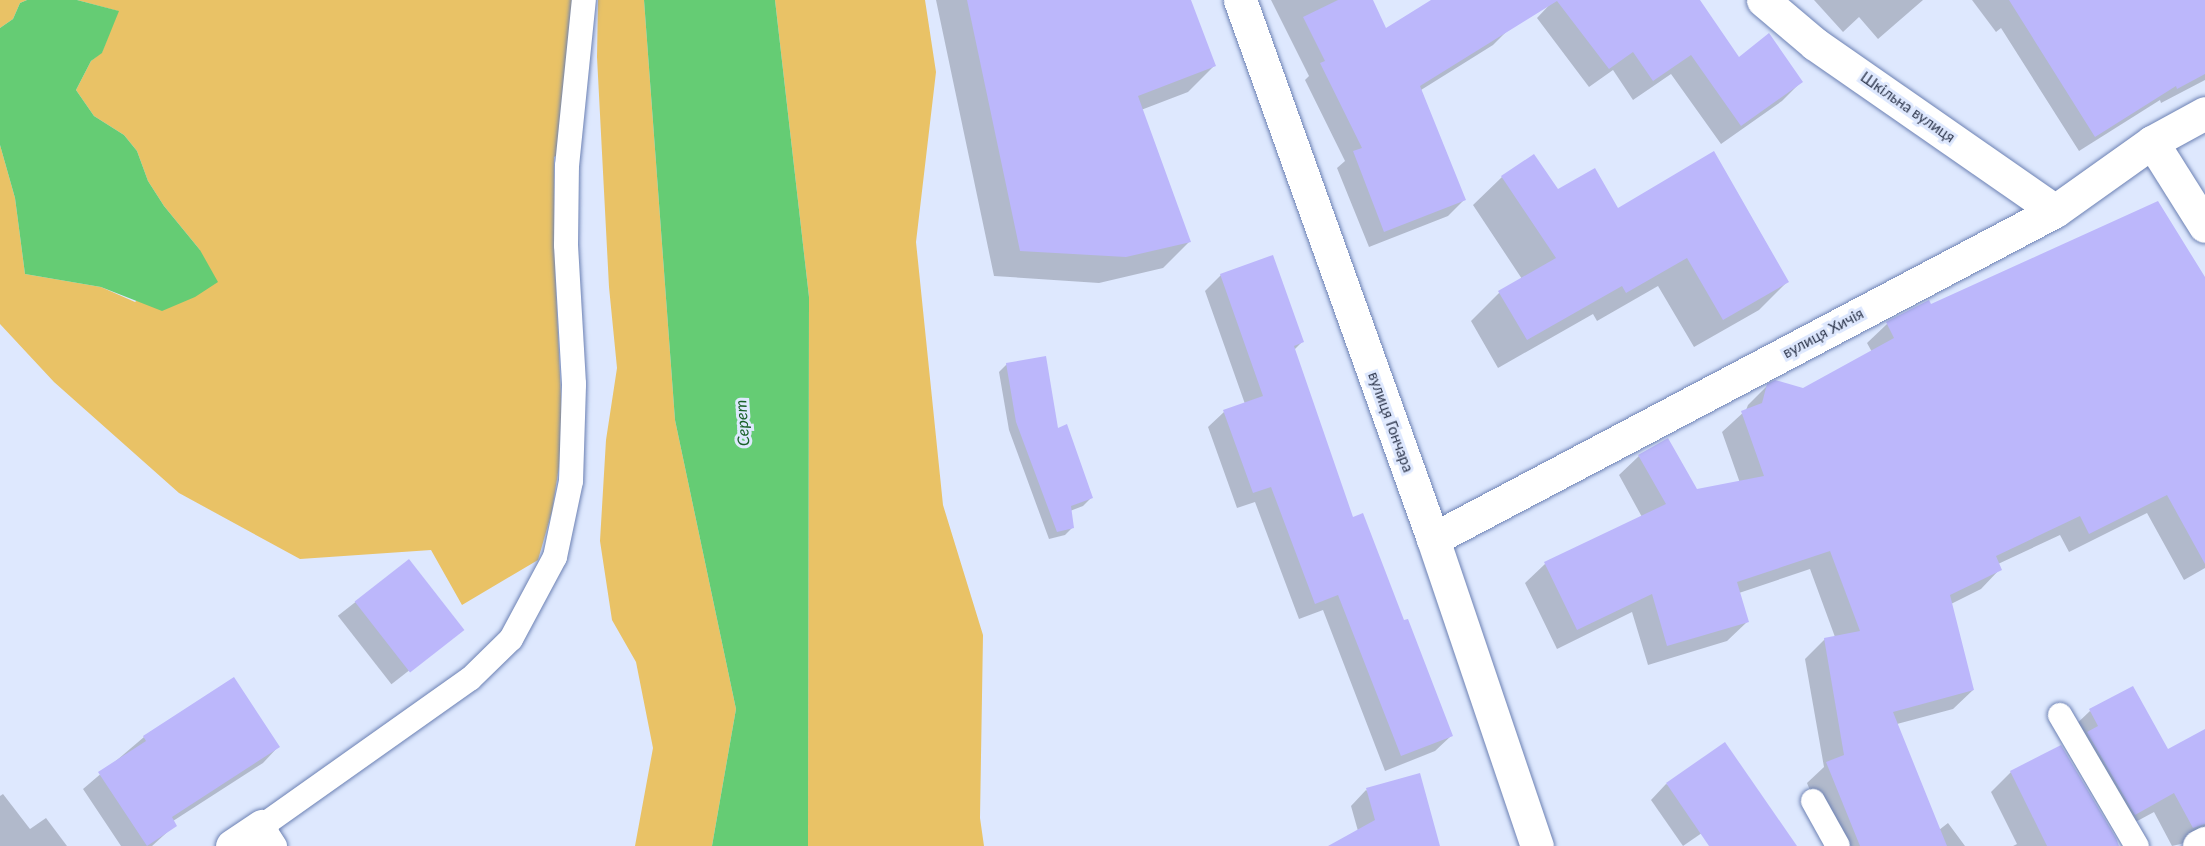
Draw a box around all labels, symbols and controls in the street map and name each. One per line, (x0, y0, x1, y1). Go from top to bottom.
street label: Шкільна вулиця (1857, 68, 1959, 146)
street label: вулиця Хичія (1780, 304, 1866, 362)
street label: вулиця Гончара (1365, 369, 1417, 475)
water label: Серет (731, 399, 753, 447)

